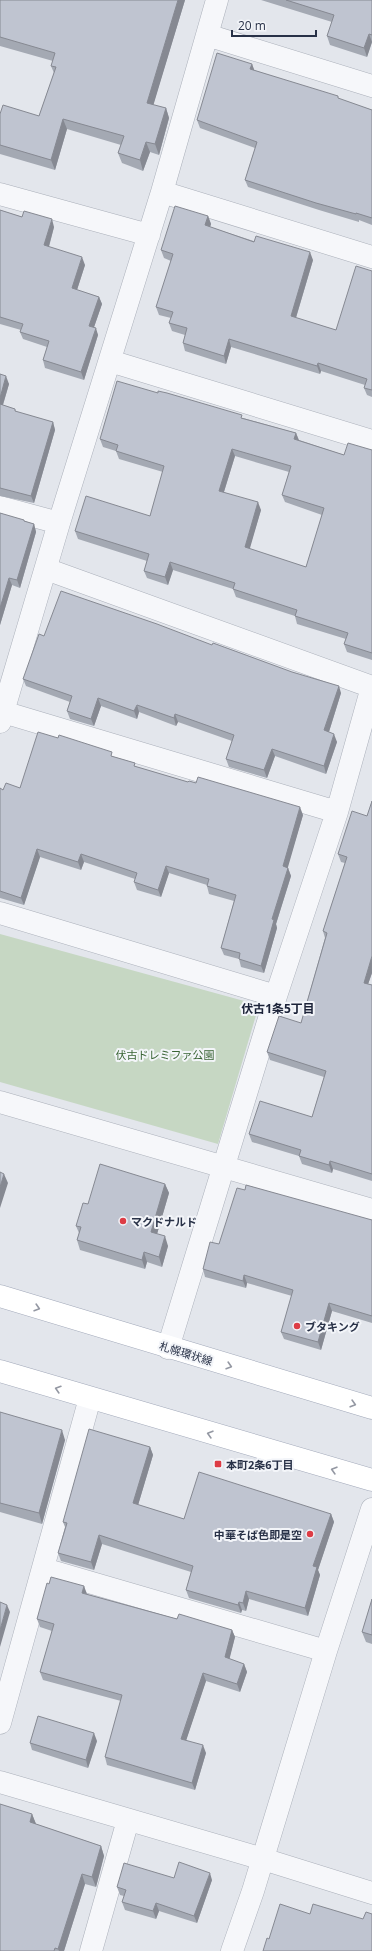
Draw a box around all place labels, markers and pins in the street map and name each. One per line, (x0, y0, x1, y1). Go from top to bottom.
place label: マクドナルド (131, 1214, 197, 1229)
marker: マクドナルド (118, 1216, 128, 1226)
place label: ブタキング (305, 1319, 360, 1334)
marker: ブタキング (292, 1321, 302, 1331)
place label: 本町2条6丁目 (226, 1457, 294, 1472)
marker: 本町2条6丁目 (213, 1459, 223, 1469)
place label: 中華そば色即是空 (214, 1527, 302, 1542)
marker: 中華そば色即是空 (305, 1529, 315, 1539)

